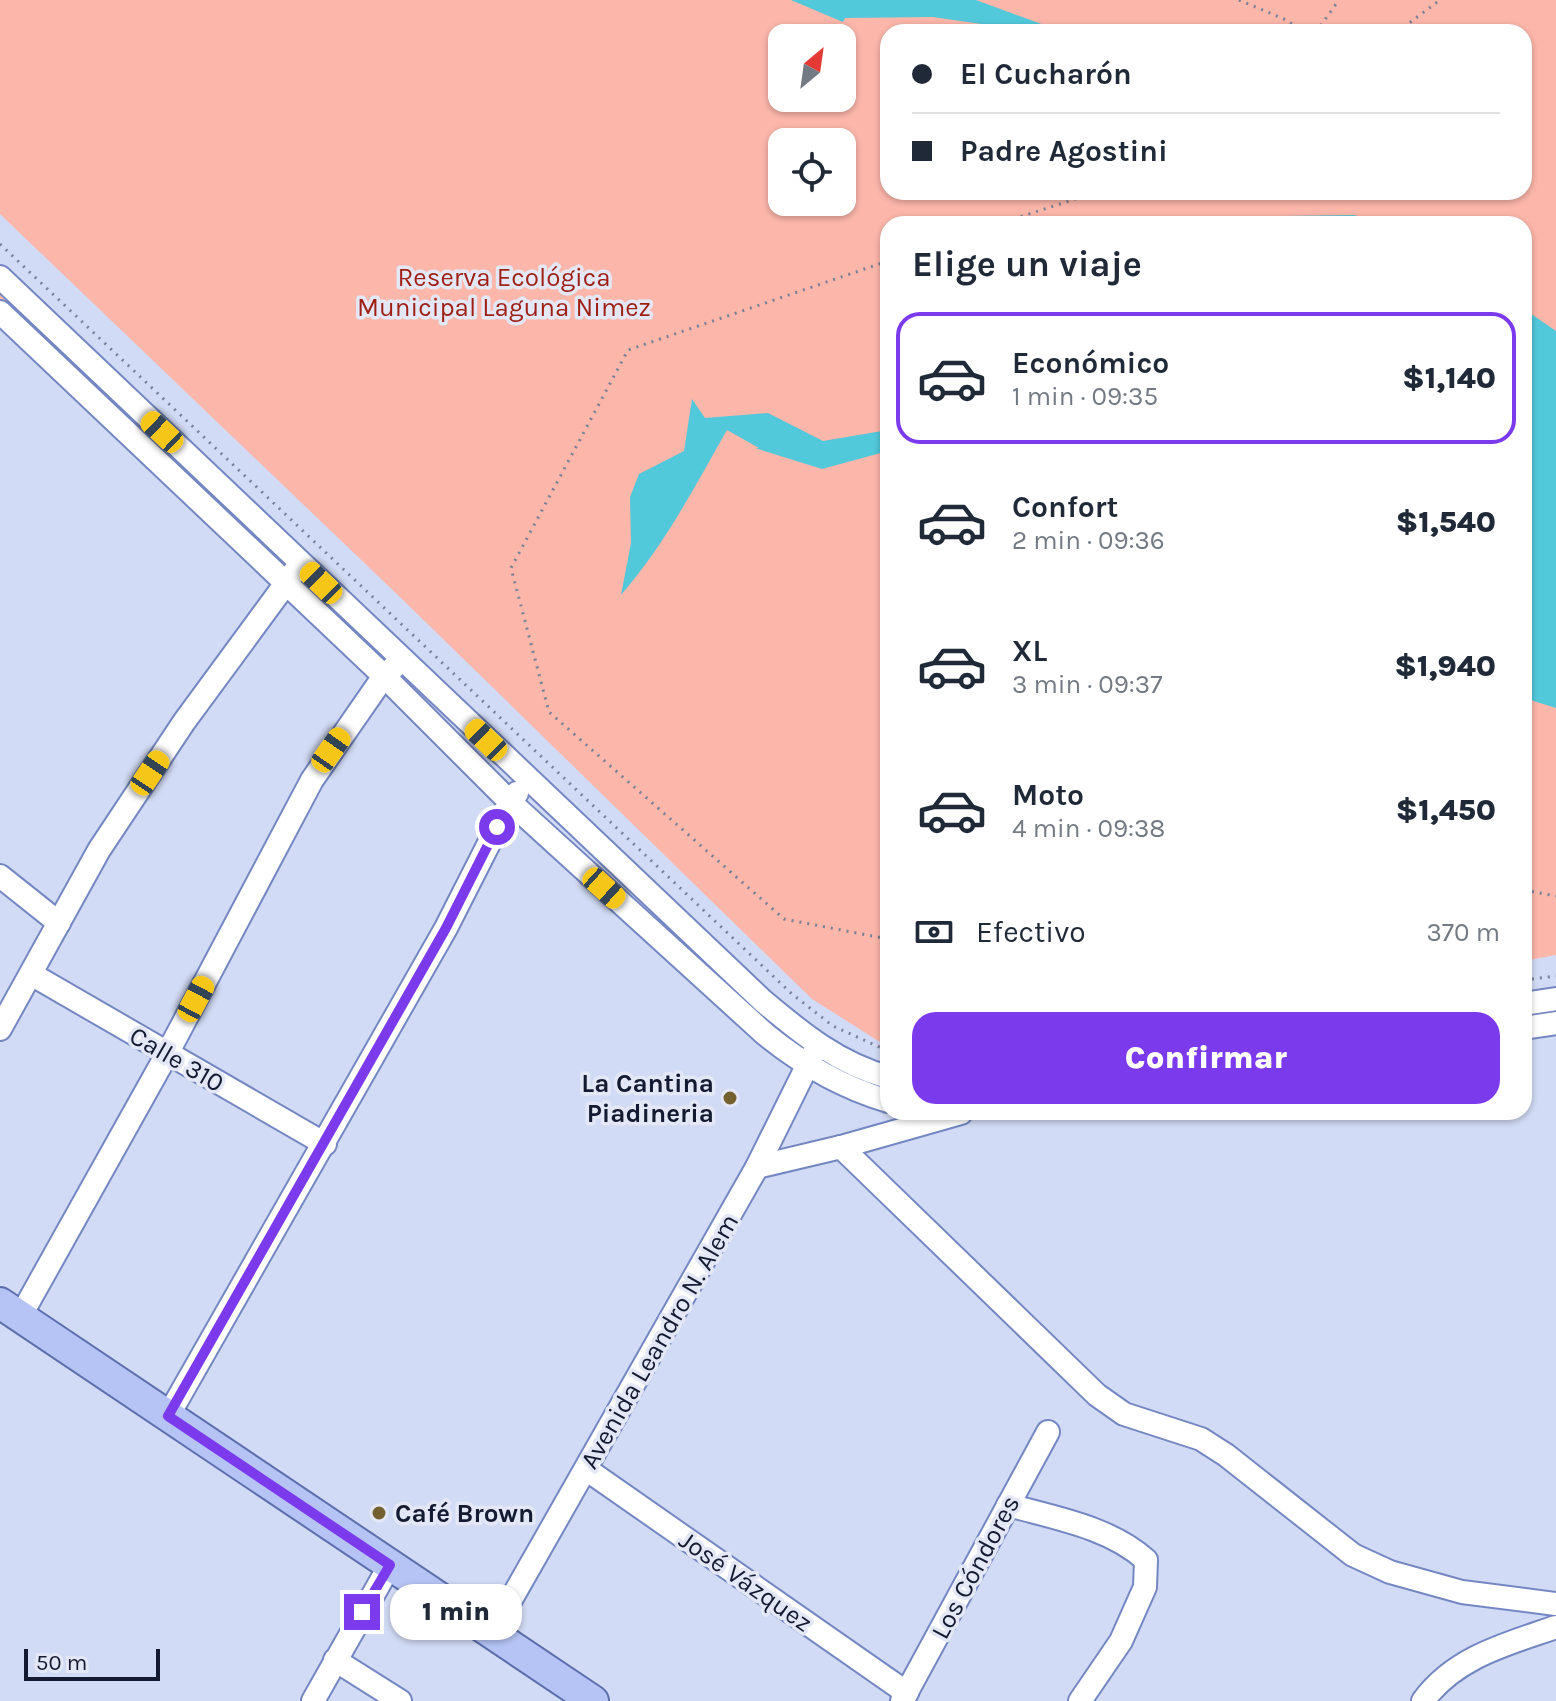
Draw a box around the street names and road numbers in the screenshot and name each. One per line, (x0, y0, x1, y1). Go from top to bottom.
street label: Calle 310 (124, 1020, 229, 1099)
street label: Avenida Leandro N. Alem (574, 1208, 745, 1474)
street label: Los Cóndores (925, 1490, 1026, 1644)
street label: José Vázquez (673, 1524, 818, 1639)

